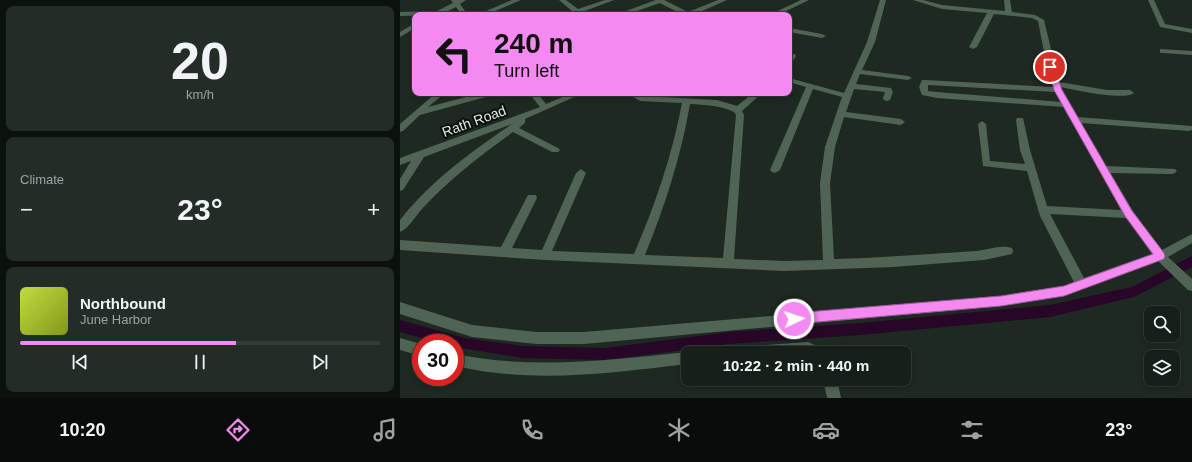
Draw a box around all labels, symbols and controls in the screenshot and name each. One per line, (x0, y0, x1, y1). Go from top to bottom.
icon: left (428, 28, 480, 80)
text: 240 m (494, 28, 573, 59)
text: 20 (171, 32, 229, 90)
pin (1033, 50, 1067, 84)
icon: arrive (1039, 56, 1061, 78)
text: Turn left (494, 61, 559, 81)
text: km/h (186, 87, 214, 102)
street label: Rath Road (440, 102, 508, 140)
text: Climate (20, 172, 64, 187)
text: 23° (177, 193, 223, 226)
text: − (20, 197, 33, 222)
text: + (367, 197, 380, 222)
text: Northbound (80, 295, 166, 312)
position arrow (773, 298, 815, 340)
map controls (1144, 306, 1180, 386)
button: search (1144, 306, 1180, 342)
text: June Harbor (80, 312, 152, 327)
speed limit sign: 30 (412, 334, 464, 386)
button: layers (1144, 350, 1180, 386)
icon: previous (69, 351, 91, 373)
icon: pause (189, 351, 211, 373)
icon: next (309, 351, 331, 373)
text: 10:22 · 2 min · 440 m (723, 357, 869, 374)
icon: directions (224, 416, 252, 444)
icon: music (371, 416, 399, 444)
icon: phone (518, 416, 546, 444)
icon: climate (665, 416, 693, 444)
icon: car (812, 416, 840, 444)
icon: filters (958, 416, 986, 444)
text: 10:20 (59, 420, 105, 440)
text: 23° (1105, 420, 1132, 440)

